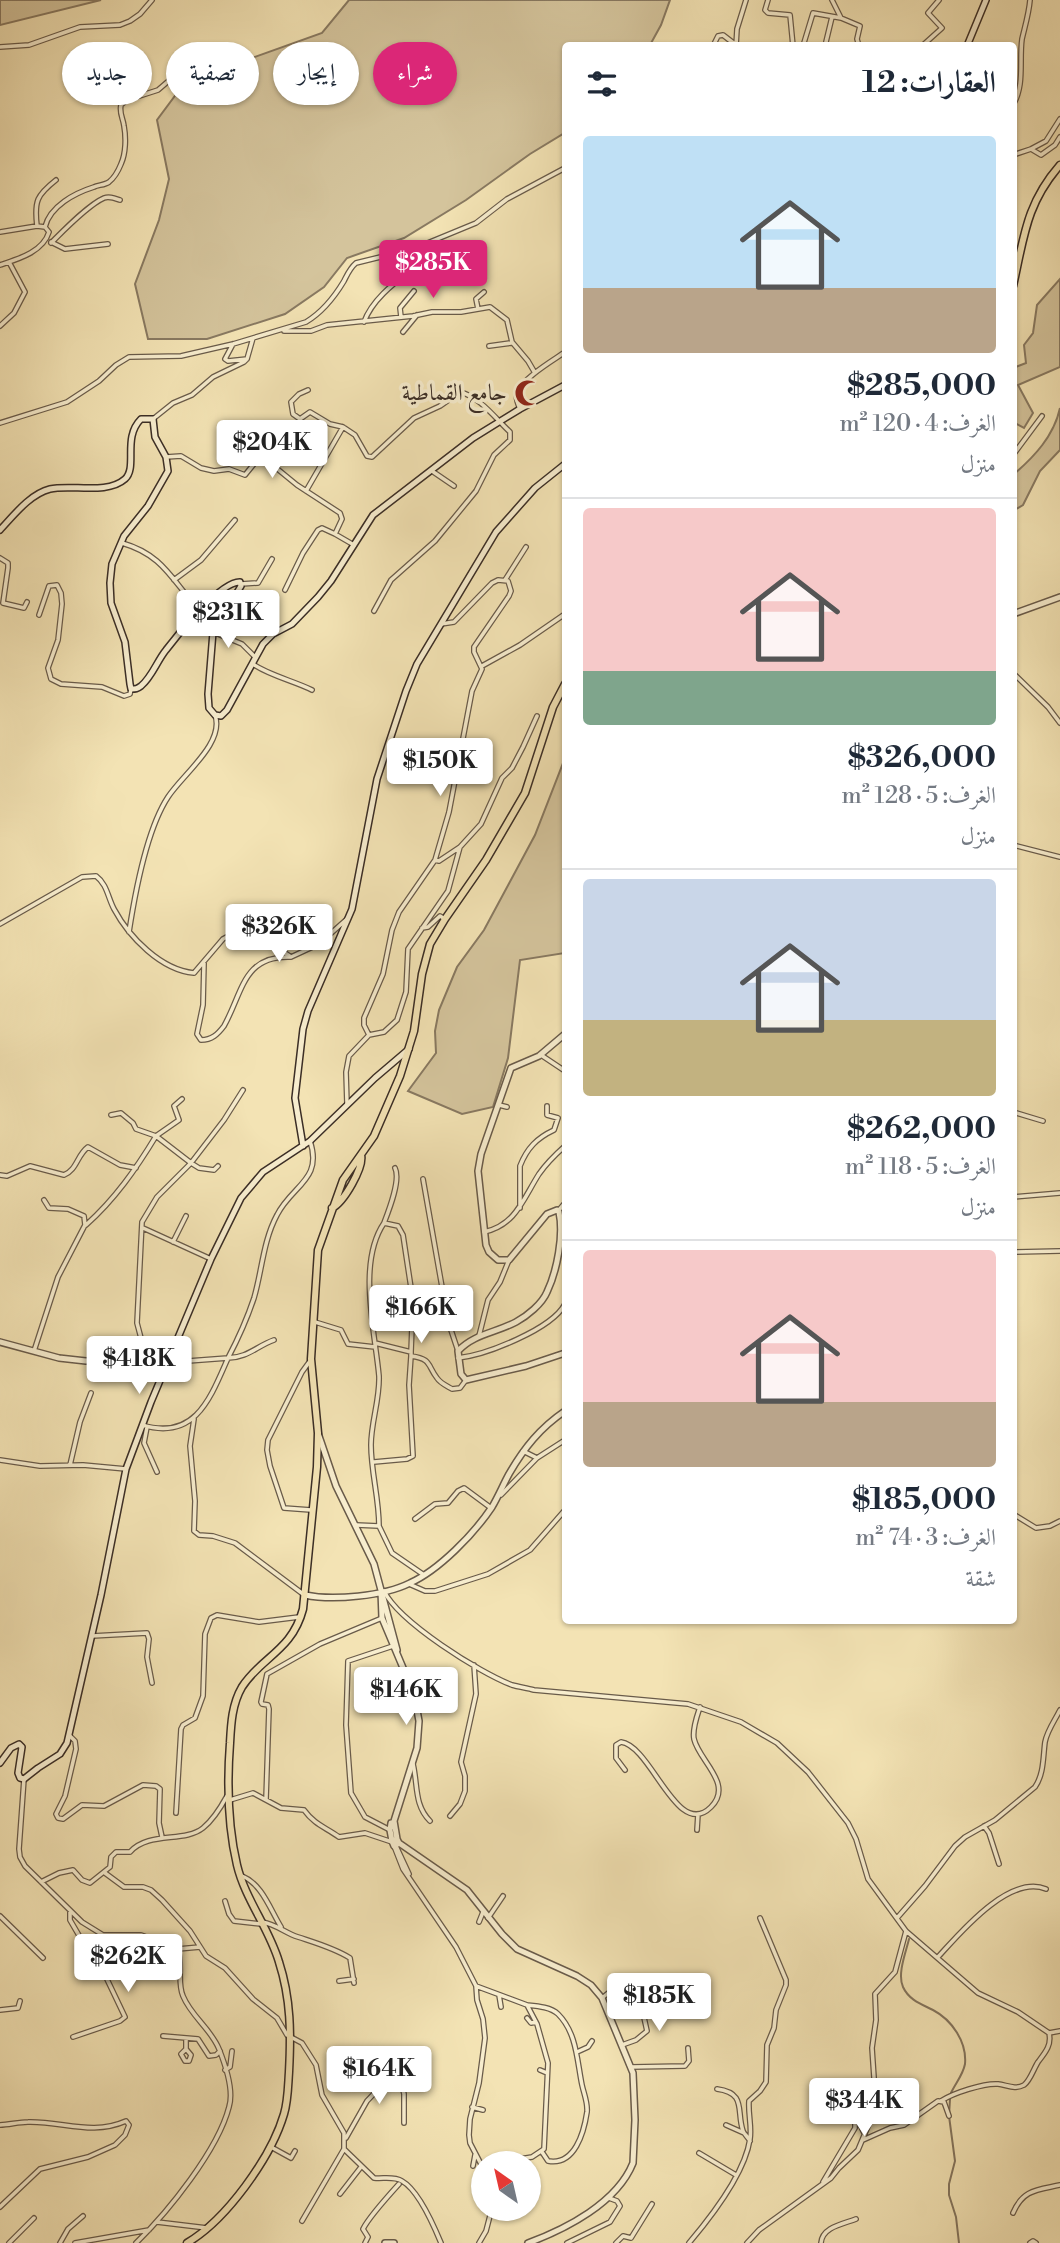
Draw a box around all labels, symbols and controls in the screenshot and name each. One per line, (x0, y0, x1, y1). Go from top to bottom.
chip: جديد (62, 42, 152, 105)
chip: تصفية (166, 42, 259, 105)
chip: إيجار (273, 42, 359, 105)
chip: شراء (373, 42, 457, 105)
text: العقارات: 12 (862, 64, 996, 102)
icon: filters (583, 65, 621, 103)
icon: home (727, 182, 853, 308)
pin: $285K (384, 240, 482, 300)
text: $285K (395, 249, 471, 277)
text: $285,000 (847, 367, 996, 405)
mosque icon: جامع القماطية (513, 378, 543, 408)
place label: جامع القماطية (402, 379, 507, 413)
text: الغرف: 4 · 120 m² (839, 410, 996, 438)
pin: $204K (223, 420, 321, 480)
text: $204K (233, 429, 311, 457)
text: منزل (961, 451, 996, 479)
icon: home (727, 554, 853, 680)
pin: $231K (179, 590, 277, 650)
text: $231K (192, 599, 264, 627)
pin: $150K (391, 738, 489, 798)
text: $326,000 (848, 739, 996, 777)
text: $150K (403, 747, 477, 775)
text: الغرف: 5 · 128 m² (842, 782, 996, 810)
text: منزل (961, 823, 996, 851)
pin: $326K (230, 904, 328, 964)
text: $326K (241, 913, 317, 941)
icon: home (727, 925, 853, 1051)
text: $262,000 (847, 1110, 996, 1148)
text: الغرف: 5 · 118 m² (845, 1153, 996, 1181)
text: منزل (961, 1194, 996, 1222)
pin: $166K (372, 1286, 470, 1345)
text: $166K (385, 1294, 457, 1322)
icon: home (727, 1296, 853, 1422)
pin: $418K (90, 1336, 188, 1396)
text: $418K (103, 1345, 175, 1373)
text: $185,000 (852, 1481, 996, 1519)
text: الغرف: 3 · 74 m² (855, 1524, 996, 1552)
text: شقة (966, 1565, 996, 1593)
pin: $146K (357, 1668, 455, 1727)
text: $146K (370, 1676, 442, 1704)
pin: $262K (79, 1934, 177, 1994)
text: $262K (90, 1943, 166, 1971)
pin: $185K (610, 1974, 708, 2033)
text: $185K (623, 1982, 695, 2010)
pin: $164K (330, 2046, 428, 2106)
text: $164K (343, 2055, 415, 2083)
pin: $344K (815, 2078, 913, 2138)
text: $344K (825, 2087, 903, 2115)
north arrow (471, 2151, 541, 2221)
map controls (471, 2151, 541, 2221)

